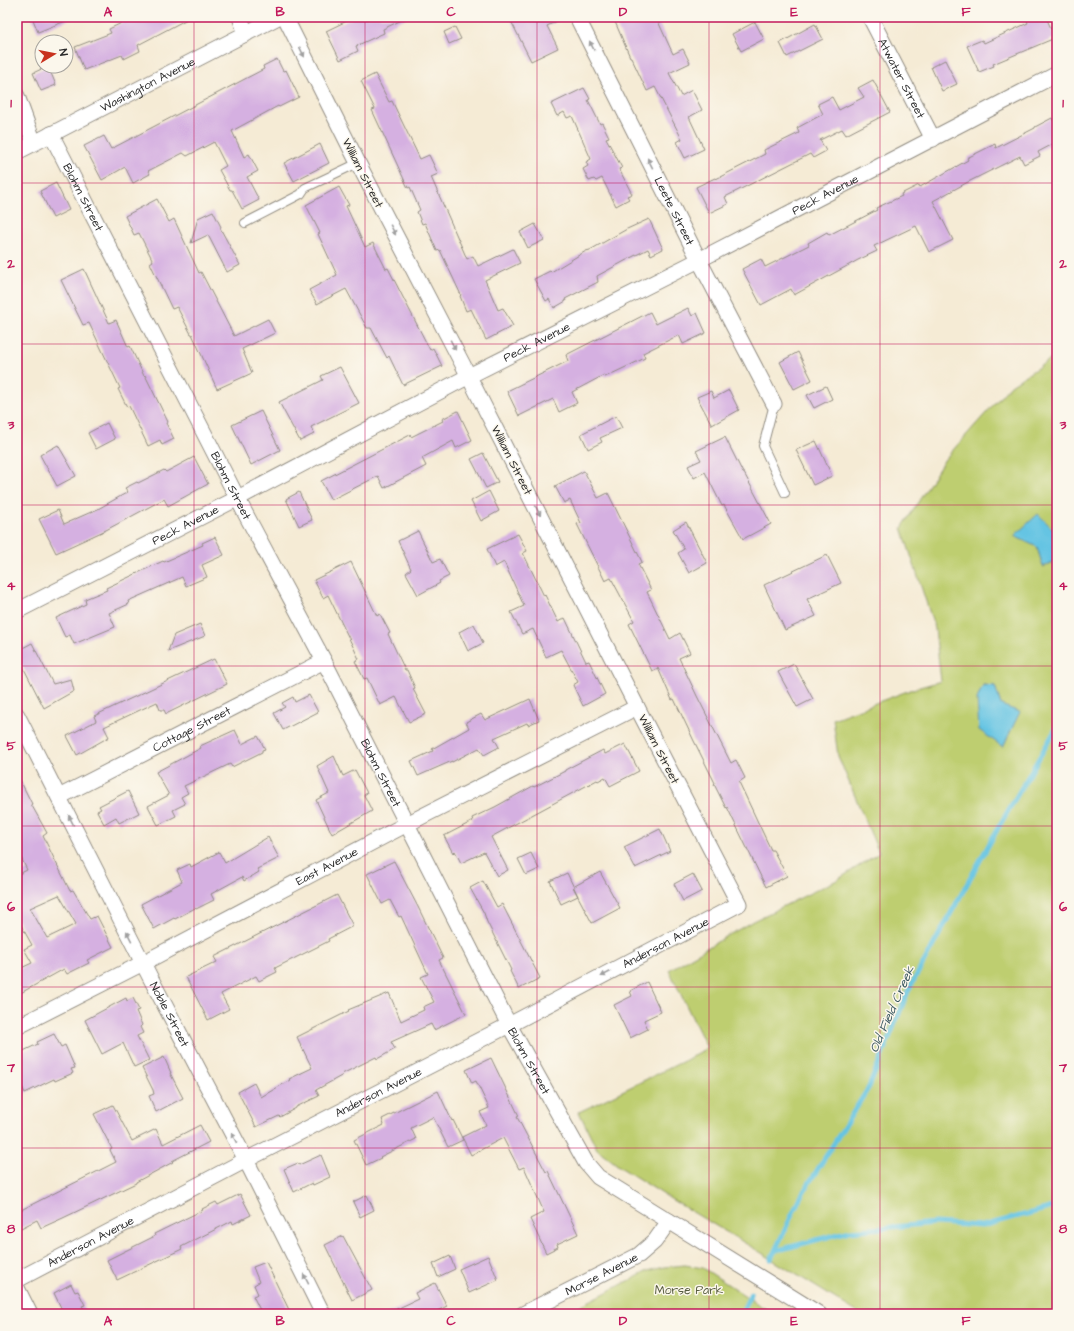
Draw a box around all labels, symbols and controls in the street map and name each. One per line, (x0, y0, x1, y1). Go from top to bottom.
text: A (104, 3, 113, 21)
text: B (275, 3, 285, 21)
text: C (446, 3, 456, 21)
text: D (619, 3, 628, 21)
text: E (790, 3, 798, 21)
text: F (961, 3, 971, 21)
north arrow (34, 34, 74, 74)
street label: Atwater Street (873, 35, 929, 122)
one-way arrow (589, 41, 595, 52)
one-way arrow (299, 46, 306, 58)
text: N (55, 48, 71, 57)
street label: Washington Avenue (97, 53, 199, 117)
text: 1 (10, 94, 12, 112)
text: 1 (1062, 94, 1064, 112)
street label: William Street (338, 136, 387, 211)
one-way arrow (647, 157, 653, 168)
street label: Blohm Street (58, 160, 107, 235)
street label: Peck Avenue (789, 170, 862, 219)
street label: Leete Street (650, 174, 698, 248)
one-way arrow (390, 224, 396, 236)
text: 2 (6, 255, 15, 273)
text: 2 (1058, 255, 1067, 273)
street label: Peck Avenue (500, 318, 574, 366)
one-way arrow (450, 340, 456, 351)
text: 3 (7, 416, 15, 434)
text: 3 (1059, 416, 1067, 434)
street label: William Street (487, 423, 536, 498)
street label: Blohm Street (206, 449, 255, 523)
street label: Peck Avenue (149, 501, 222, 550)
one-way arrow (534, 505, 541, 517)
text: 4 (7, 577, 16, 595)
text: 4 (1059, 577, 1068, 595)
street label: Cottage Street (150, 702, 234, 757)
street label: William Street (634, 712, 683, 787)
street label: Blohm Street (356, 736, 405, 810)
text: 5 (6, 737, 16, 755)
text: 5 (1058, 737, 1068, 755)
one-way arrow (68, 814, 74, 825)
street label: East Avenue (293, 843, 361, 890)
text: 6 (7, 898, 16, 916)
text: 6 (1059, 898, 1068, 916)
street label: Anderson Avenue (619, 913, 712, 973)
one-way arrow (126, 930, 132, 941)
water label: Old Field Creek (865, 962, 919, 1056)
one-way arrow (600, 971, 611, 977)
street label: Noble Street (145, 979, 193, 1050)
street label: Blohm Street (503, 1025, 554, 1098)
text: 7 (6, 1059, 16, 1077)
text: 7 (1058, 1059, 1068, 1077)
street label: Anderson Avenue (332, 1063, 425, 1122)
one-way arrow (231, 1132, 237, 1144)
street label: Anderson Avenue (44, 1212, 137, 1272)
text: 8 (7, 1220, 16, 1238)
text: 8 (1059, 1220, 1068, 1238)
street label: Morse Avenue (562, 1249, 641, 1300)
one-way arrow (302, 1273, 309, 1285)
park label: Morse Park (655, 1282, 724, 1299)
text: A (104, 1312, 113, 1330)
text: B (275, 1312, 285, 1330)
text: C (446, 1312, 456, 1330)
text: D (619, 1312, 628, 1330)
text: E (790, 1312, 798, 1330)
text: F (961, 1312, 971, 1330)

